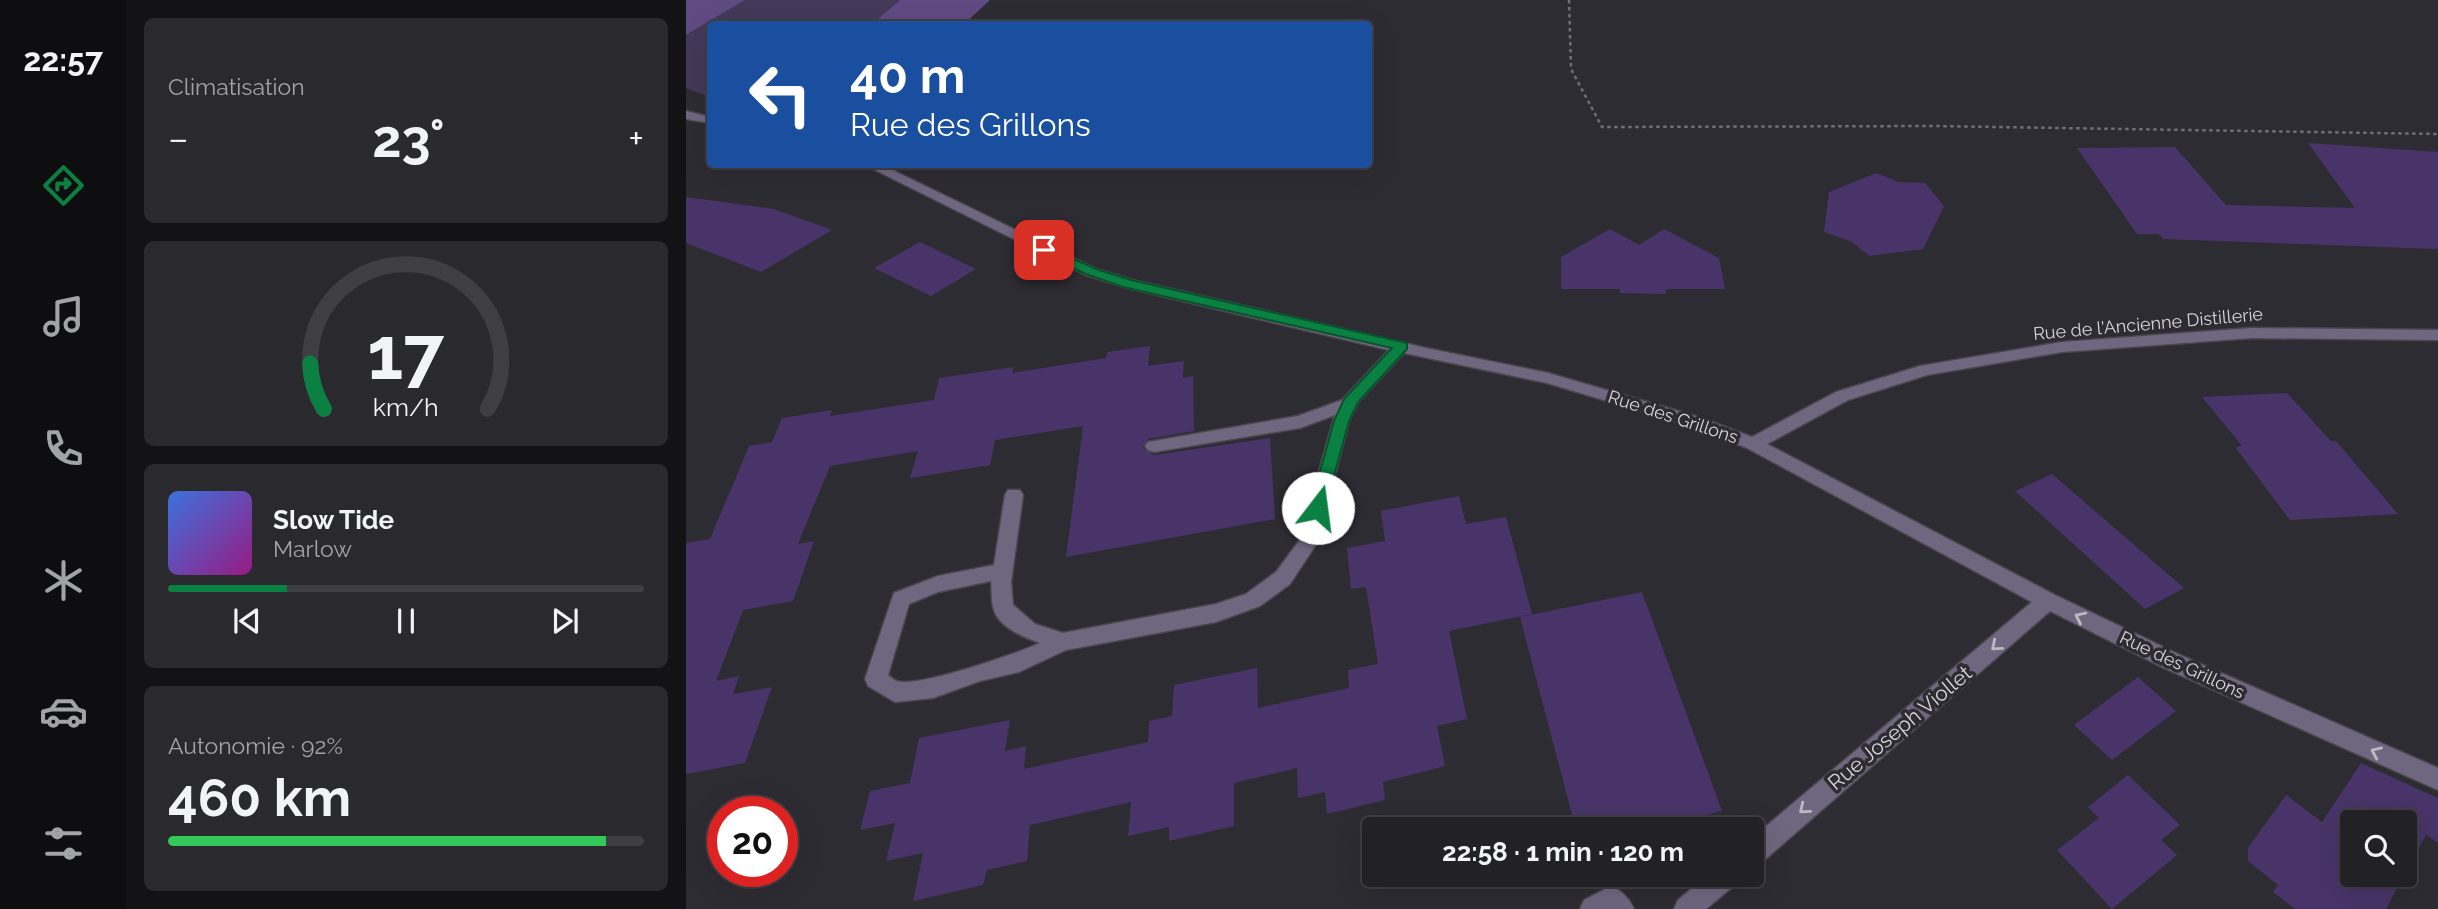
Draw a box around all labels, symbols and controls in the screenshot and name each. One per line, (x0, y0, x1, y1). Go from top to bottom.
text: 22:57 (23, 41, 103, 78)
text: 40 m (850, 47, 965, 104)
icon: left (735, 49, 826, 140)
text: Climatisation (168, 73, 305, 100)
text: Rue des Grillons (850, 106, 1091, 143)
text: 23° (372, 108, 445, 169)
text: − (168, 116, 188, 161)
text: + (628, 116, 644, 161)
icon: directions (39, 161, 88, 210)
pin (1014, 220, 1074, 280)
icon: arrive (1025, 231, 1063, 269)
icon: music (39, 292, 88, 341)
street label: Rue de l'Ancienne Distillerie (2032, 303, 2264, 344)
text: 17 (368, 312, 445, 397)
street label: Rue des Grillons (1606, 386, 1741, 448)
text: km/h (373, 392, 439, 422)
icon: phone (39, 424, 88, 473)
position arrow (1281, 471, 1355, 545)
text: Slow Tide (273, 505, 394, 535)
text: Marlow (273, 535, 352, 562)
icon: climate (39, 556, 88, 605)
icon: previous (228, 602, 266, 640)
icon: pause (387, 602, 425, 640)
icon: next (546, 602, 584, 640)
one-way arrow (2074, 611, 2087, 625)
street label: Rue des Grillons (2116, 626, 2248, 703)
one-way arrow (1991, 638, 2004, 650)
street label: Rue Joseph Viollet (1823, 660, 1977, 795)
icon: car (39, 687, 88, 736)
text: Autonomie · 92% (168, 732, 343, 759)
one-way arrow (2370, 746, 2383, 760)
text: 460 km (168, 767, 351, 828)
speed limit sign: 20 (707, 796, 798, 887)
one-way arrow (1800, 801, 1813, 813)
map controls (2340, 810, 2417, 887)
button: search (2340, 810, 2417, 887)
icon: filters (39, 819, 88, 868)
text: 22:58 · 1 min · 120 m (1442, 837, 1684, 867)

